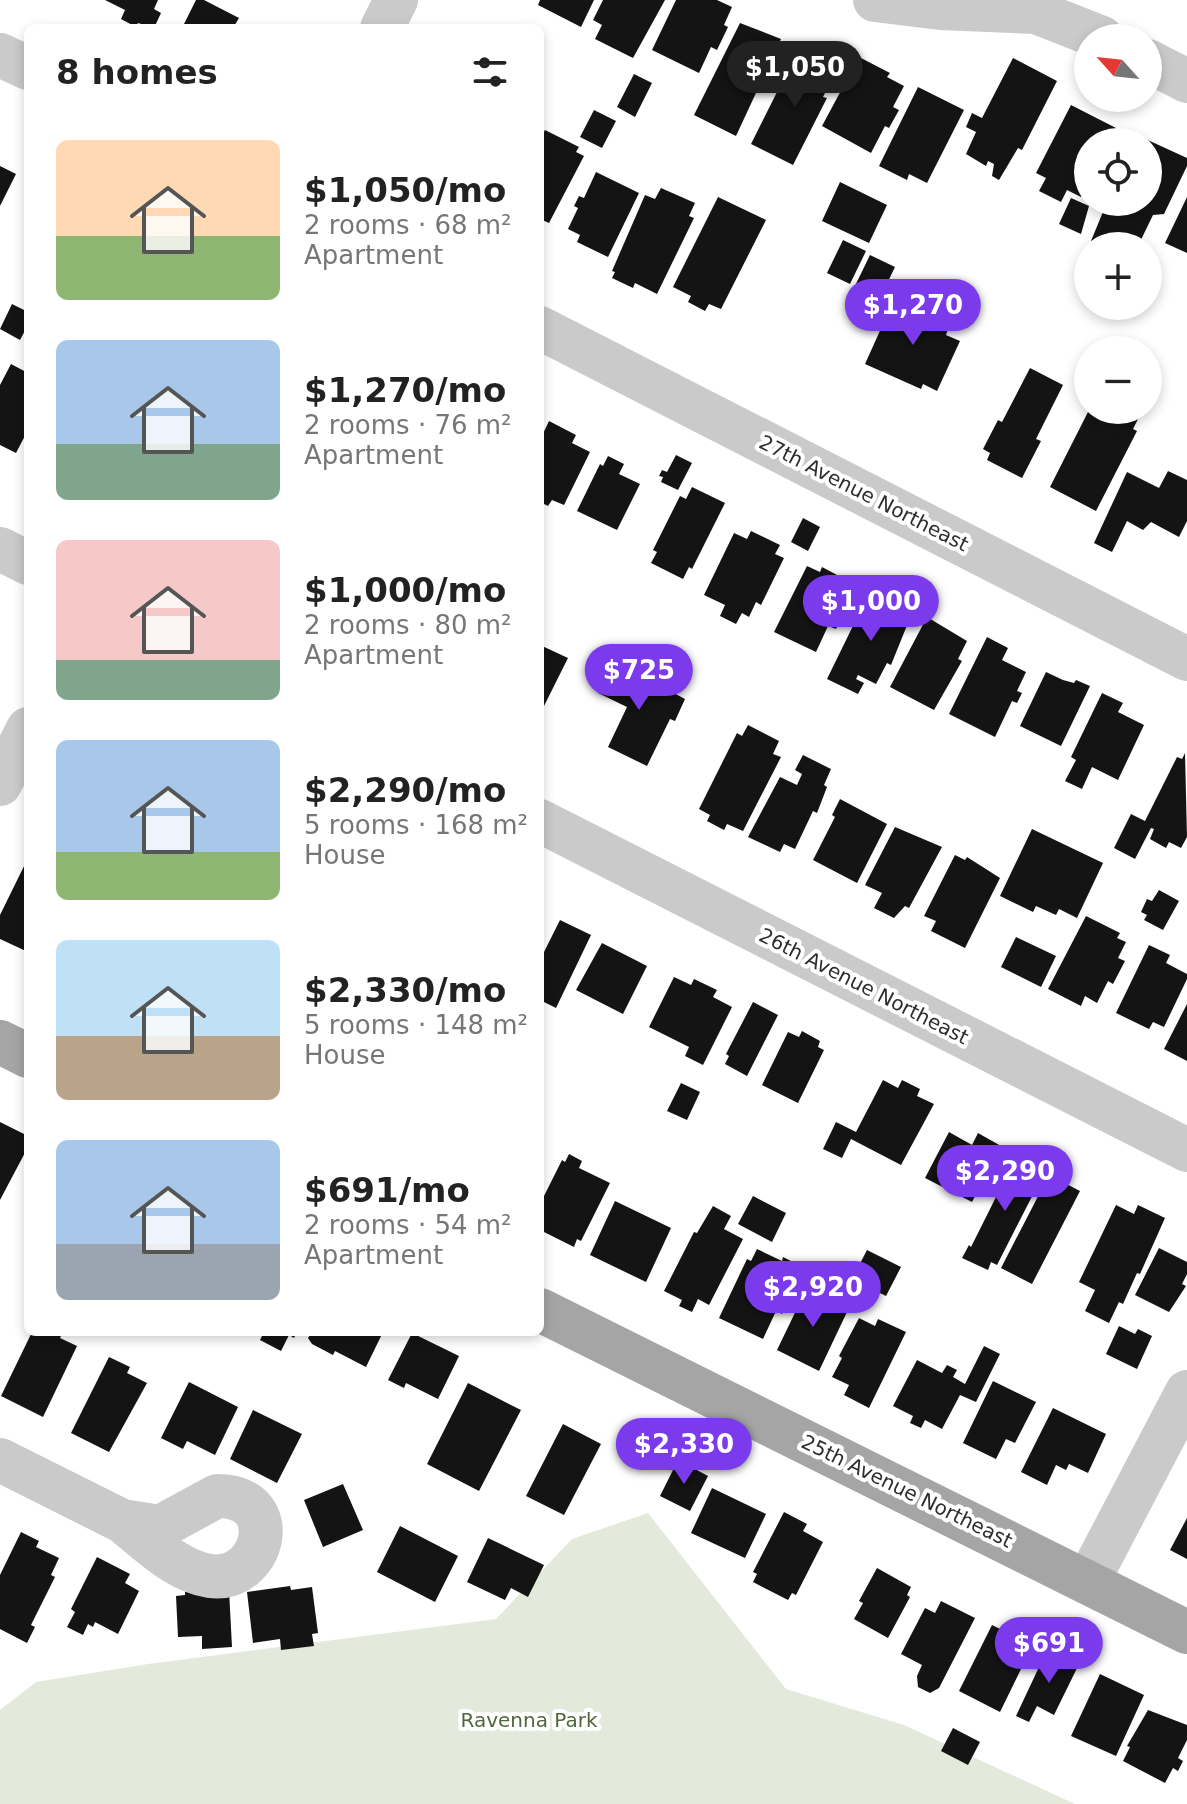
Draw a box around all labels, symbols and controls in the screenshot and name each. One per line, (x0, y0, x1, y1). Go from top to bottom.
north arrow (1074, 24, 1162, 112)
map controls (1074, 24, 1162, 424)
pin: $1,050 (730, 41, 860, 109)
icon: filters (468, 50, 512, 94)
text: 8 homes (56, 52, 218, 92)
text: $1,050 (745, 52, 845, 82)
button: locate (1074, 128, 1162, 216)
text: $1,050/mo (304, 170, 506, 210)
icon: home (120, 172, 216, 268)
text: 2 rooms · 68 m² (304, 210, 512, 240)
button: + (1074, 232, 1162, 320)
text: Apartment (304, 240, 443, 270)
pin: $1,270 (848, 279, 978, 347)
text: $1,270 (863, 290, 963, 320)
button: − (1074, 336, 1162, 424)
text: $1,270/mo (304, 370, 506, 410)
icon: home (120, 372, 216, 468)
text: 2 rooms · 76 m² (304, 410, 512, 440)
street label: 27th Avenue Northeast (755, 430, 973, 556)
text: Apartment (304, 440, 443, 470)
text: $1,000/mo (304, 570, 506, 610)
icon: home (120, 572, 216, 668)
pin: $1,000 (806, 575, 936, 643)
text: $1,000 (821, 586, 921, 616)
text: 2 rooms · 80 m² (304, 610, 512, 640)
text: Apartment (304, 640, 443, 670)
pin: $725 (592, 644, 686, 712)
text: $725 (603, 655, 675, 685)
text: $2,290/mo (304, 770, 506, 810)
icon: home (120, 772, 216, 868)
text: 5 rooms · 168 m² (304, 810, 528, 840)
text: House (304, 840, 385, 870)
street label: 26th Avenue Northeast (755, 923, 973, 1049)
text: $2,330/mo (304, 970, 506, 1010)
icon: home (120, 972, 216, 1068)
text: 5 rooms · 148 m² (304, 1010, 528, 1040)
text: House (304, 1040, 385, 1070)
pin: $2,290 (940, 1145, 1070, 1213)
text: $2,290 (955, 1156, 1055, 1186)
text: $691/mo (304, 1170, 470, 1210)
icon: home (120, 1172, 216, 1268)
text: 2 rooms · 54 m² (304, 1210, 512, 1240)
text: Apartment (304, 1240, 443, 1270)
pin: $2,920 (748, 1261, 878, 1329)
text: $2,920 (763, 1272, 863, 1302)
pin: $2,330 (619, 1418, 749, 1486)
text: $2,330 (634, 1429, 734, 1459)
street label: 25th Avenue Northeast (798, 1429, 1017, 1553)
pin: $691 (1002, 1617, 1096, 1685)
text: $691 (1013, 1628, 1085, 1658)
park label: Ravenna Park (460, 1708, 598, 1732)

